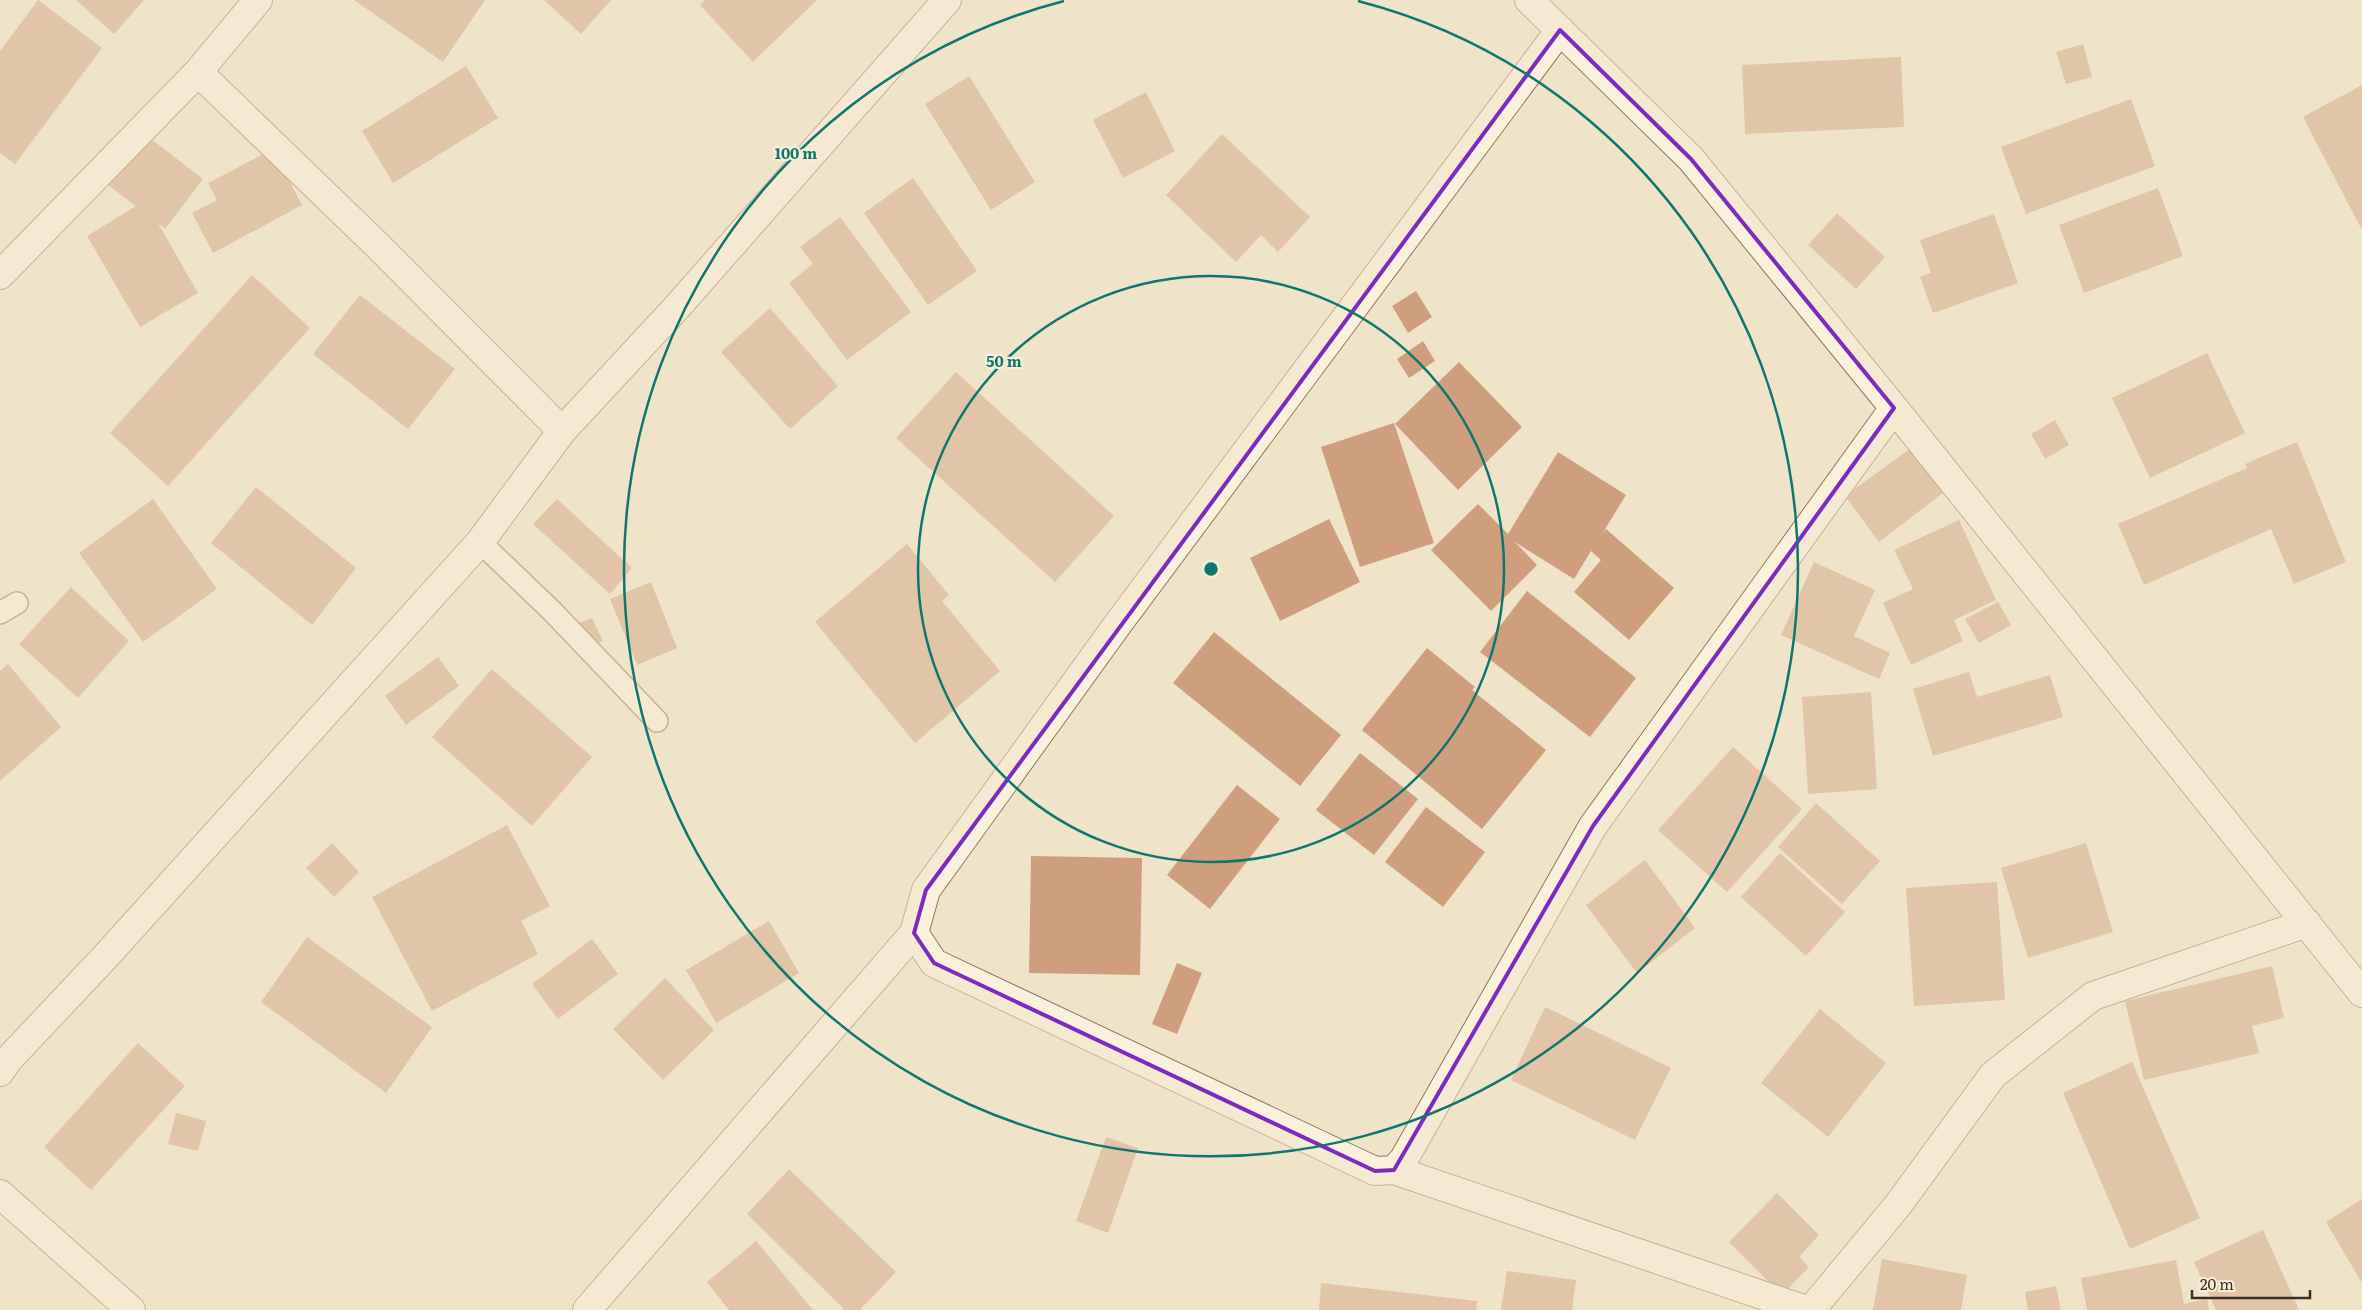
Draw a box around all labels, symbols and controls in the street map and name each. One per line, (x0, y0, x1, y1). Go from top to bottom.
text: 100 m (775, 141, 817, 164)
text: 50 m (986, 349, 1022, 372)
centre of rings (1202, 560, 1220, 578)
scale bar (2192, 1268, 2310, 1300)
text: 20 m (2200, 1272, 2234, 1295)

